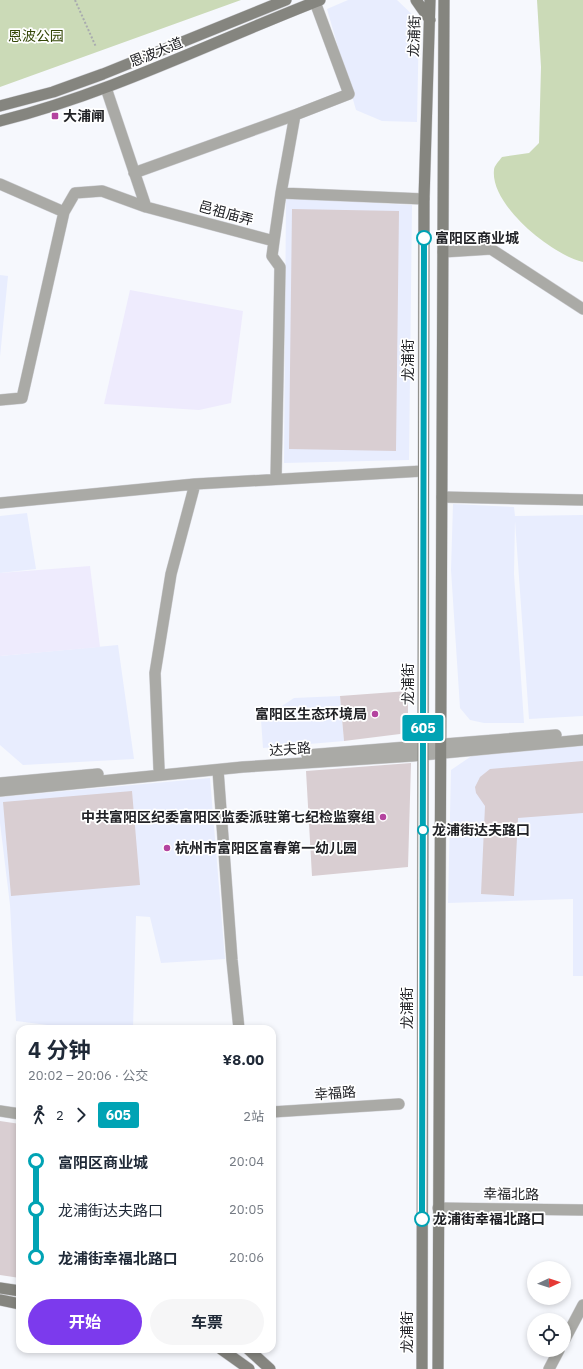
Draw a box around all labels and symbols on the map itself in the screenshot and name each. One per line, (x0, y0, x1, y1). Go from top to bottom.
street label: 龙浦街 (404, 15, 424, 57)
park label: 恩波公园 (8, 27, 64, 45)
street label: 恩波大道 (127, 33, 185, 71)
place label: 大浦闸 (63, 107, 105, 125)
marker: 大浦闸 (50, 111, 60, 121)
street label: 邑祖庙弄 (197, 197, 255, 229)
place label: 富阳区商业城 (435, 229, 519, 247)
marker: 富阳区商业城 (416, 230, 432, 246)
street label: 龙浦街 (399, 339, 417, 381)
street label: 龙浦街 (399, 663, 417, 705)
place label: 富阳区生态环境局 (255, 705, 367, 723)
marker: 富阳区生态环境局 (370, 709, 380, 719)
line badge: 605 (400, 715, 446, 741)
street label: 达夫路 (268, 739, 312, 759)
place label: 中共富阳区纪委富阳区监委派驻第七纪检监察组 (81, 808, 375, 826)
marker: 中共富阳区纪委富阳区监委派驻第七纪检监察组 (378, 812, 388, 822)
place label: 龙浦街达夫路口 (432, 821, 530, 839)
marker: 龙浦街达夫路口 (417, 824, 429, 836)
place label: 杭州市富阳区富春第一幼儿园 (175, 839, 357, 857)
marker: 杭州市富阳区富春第一幼儿园 (162, 843, 172, 853)
street label: 龙浦街 (398, 987, 416, 1029)
street label: 幸福路 (313, 1083, 357, 1103)
street label: 幸福北路 (483, 1185, 539, 1203)
place label: 龙浦街幸福北路口 (433, 1210, 545, 1228)
marker: 龙浦街幸福北路口 (414, 1211, 430, 1227)
north arrow (527, 1261, 571, 1305)
street label: 龙浦街 (398, 1311, 416, 1353)

